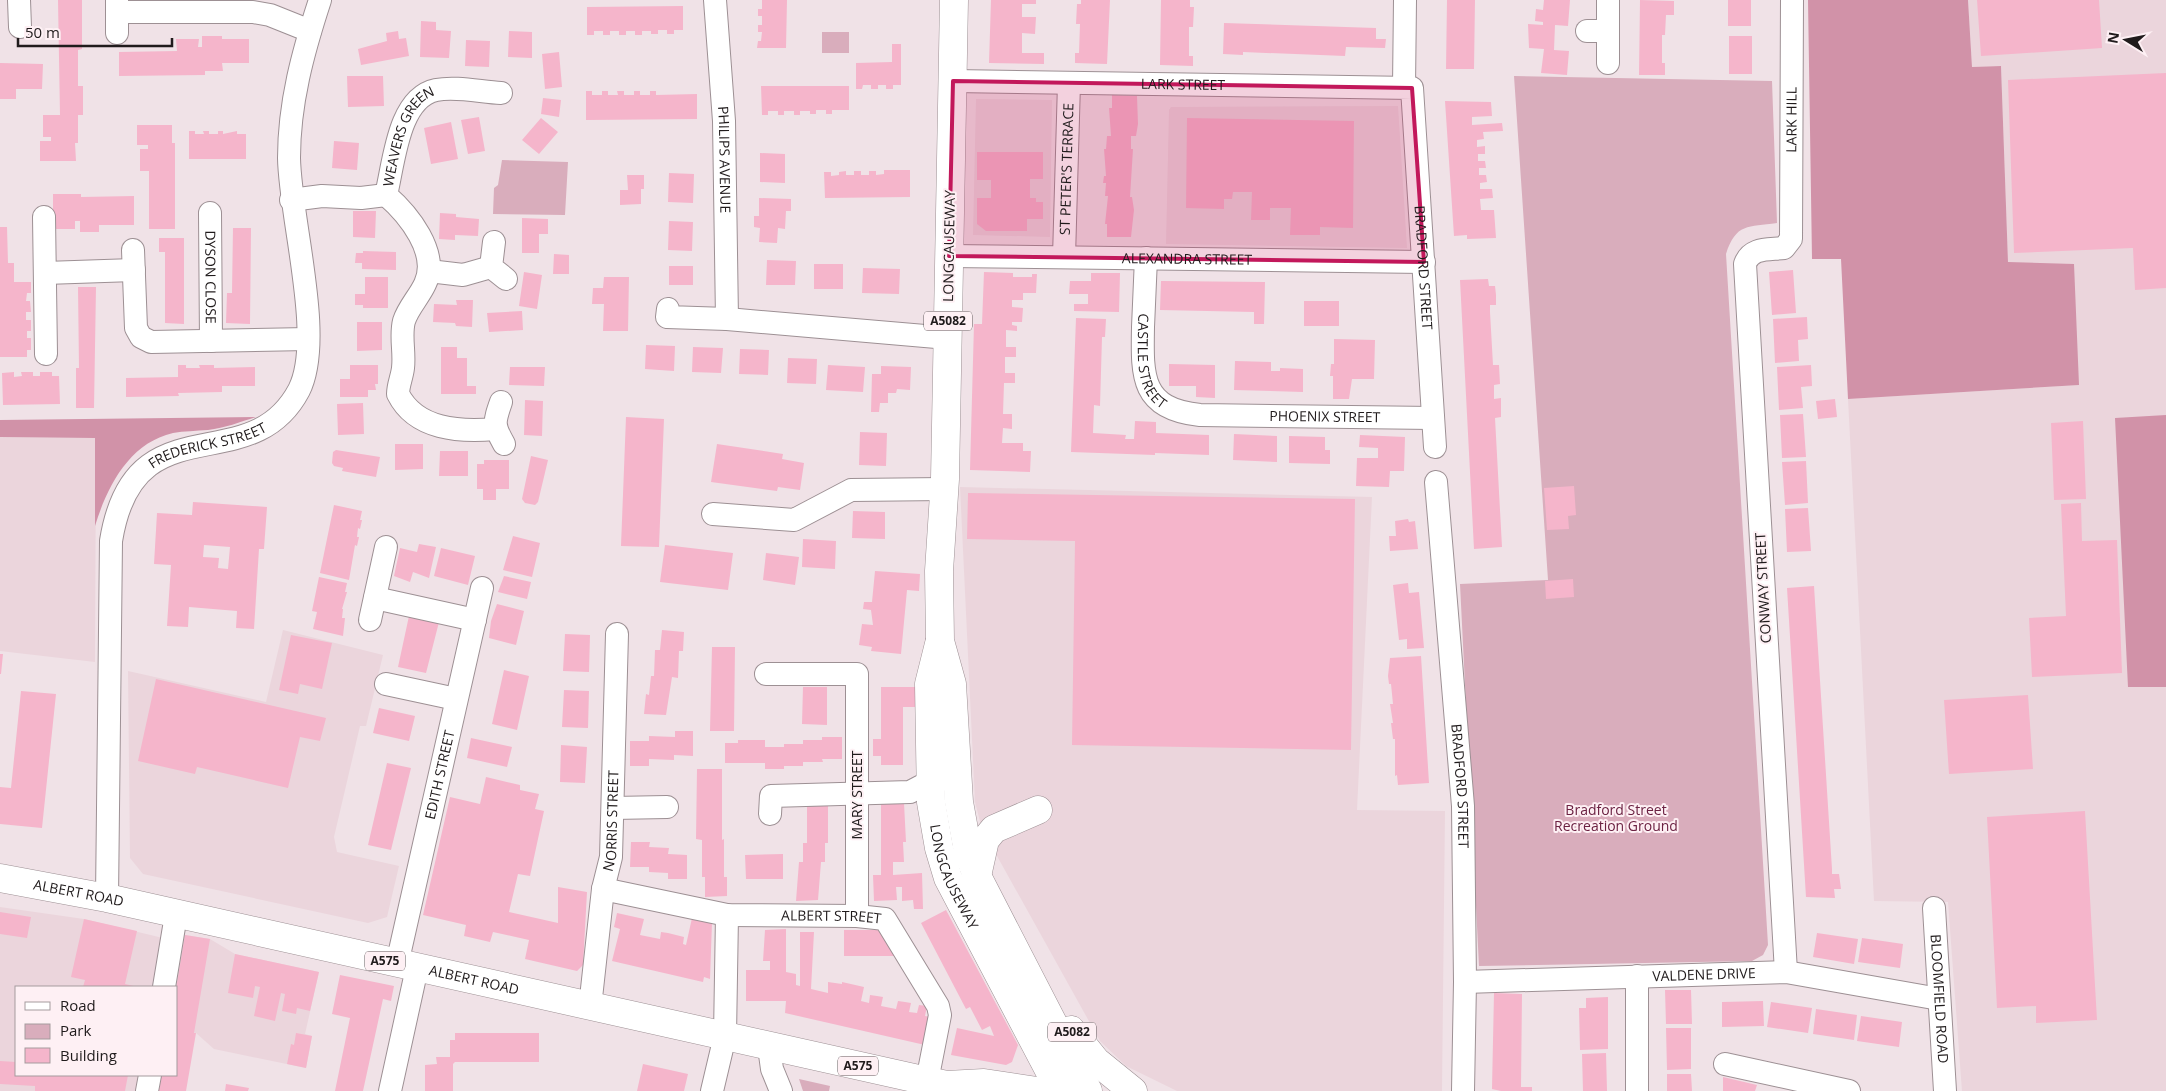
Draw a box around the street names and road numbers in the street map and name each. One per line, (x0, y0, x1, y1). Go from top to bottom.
street label: LARK STREET (1141, 74, 1226, 94)
street label: WEAVERS GREEN (378, 81, 437, 188)
street label: LARK HILL (1781, 87, 1801, 153)
street label: ST PETER'S TERRACE (1055, 103, 1077, 235)
street label: PHILIPS AVENUE (714, 105, 735, 213)
street label: LONGCAUSEWAY (938, 190, 959, 302)
street label: BRADFORD STREET (1411, 205, 1437, 331)
street label: DYSON CLOSE (201, 230, 221, 324)
street label: ALEXANDRA STREET (1122, 248, 1252, 269)
road number: A5082 (924, 312, 972, 331)
street label: CASTLE STREET (1134, 313, 1171, 413)
street label: PHOENIX STREET (1269, 406, 1381, 426)
street label: FREDERICK STREET (144, 417, 270, 472)
street label: CONWAY STREET (1750, 532, 1775, 644)
street label: BRADFORD STREET (1447, 723, 1473, 849)
street label: EDITH STREET (420, 728, 459, 821)
street label: MARY STREET (847, 750, 866, 839)
street label: NORRIS STREET (598, 770, 622, 873)
street label: LONGCAUSEWAY (926, 823, 983, 933)
street label: ALBERT ROAD (32, 874, 126, 910)
street label: ALBERT STREET (781, 905, 883, 928)
street label: BLOOMFIELD ROAD (1927, 934, 1953, 1064)
road number: A575 (365, 951, 405, 970)
street label: ALBERT ROAD (427, 960, 521, 999)
street label: VALDENE DRIVE (1652, 963, 1756, 985)
road number: A5082 (1048, 1022, 1096, 1042)
road number: A575 (838, 1056, 878, 1076)

